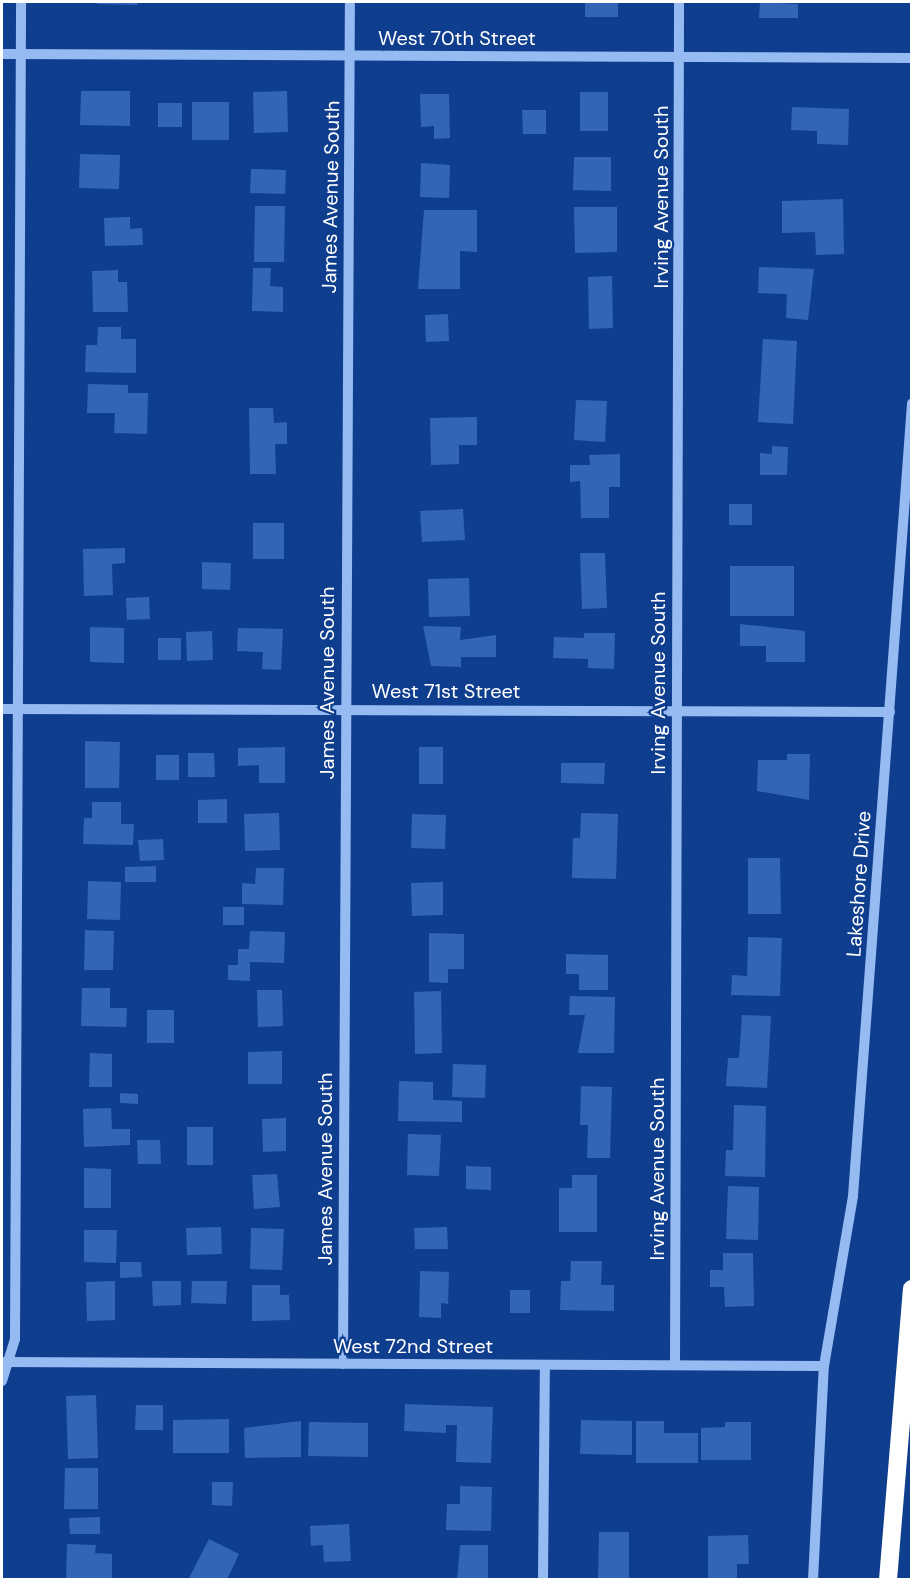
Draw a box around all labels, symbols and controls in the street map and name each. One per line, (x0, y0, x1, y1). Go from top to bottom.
street label: West 70th Street (378, 26, 536, 50)
street label: James Avenue South (317, 100, 345, 294)
street label: Irving Avenue South (649, 106, 673, 288)
street label: James Avenue South (315, 587, 339, 779)
street label: Irving Avenue South (646, 592, 670, 774)
street label: West 71st Street (372, 679, 520, 703)
street label: Lakeshore Drive (842, 810, 876, 958)
street label: James Avenue South (313, 1073, 337, 1265)
street label: Irving Avenue South (645, 1078, 669, 1260)
street label: West 72nd Street (333, 1334, 493, 1358)

